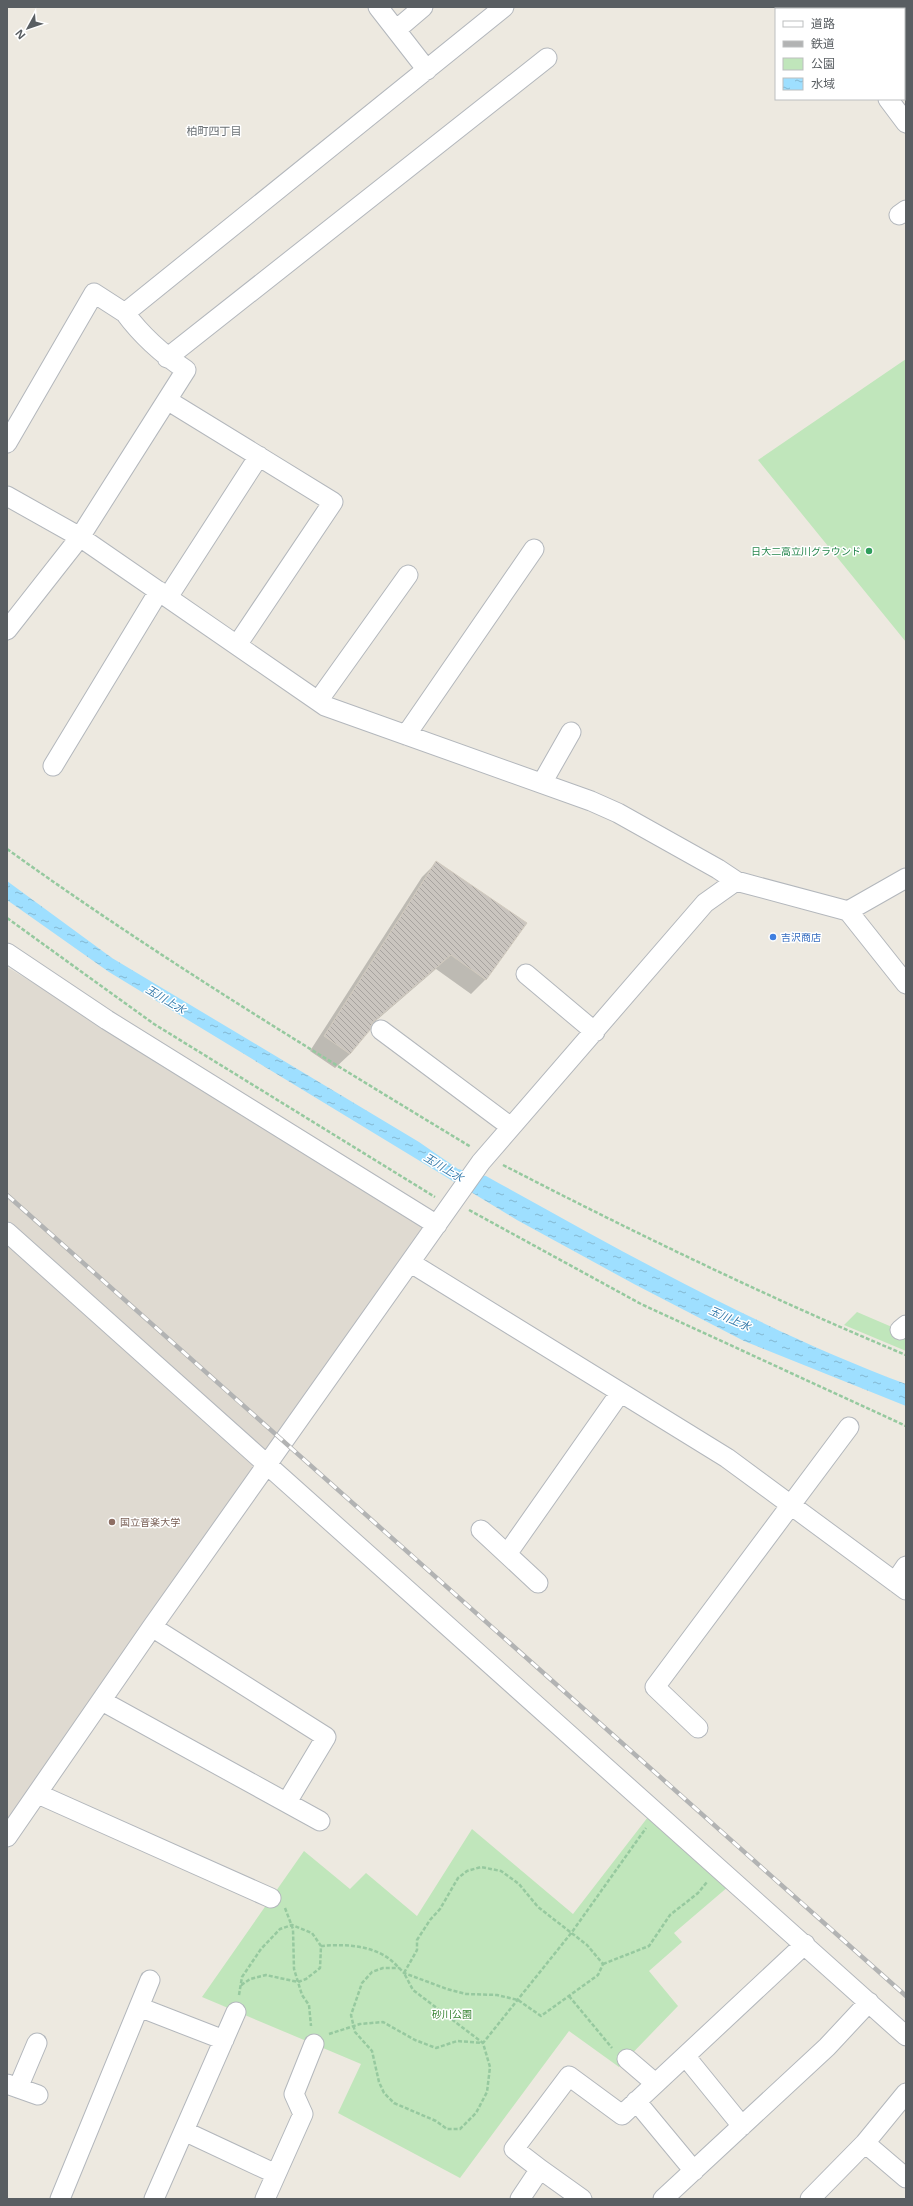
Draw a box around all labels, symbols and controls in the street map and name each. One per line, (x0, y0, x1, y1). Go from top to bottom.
north arrow (8, 8, 48, 48)
legend (775, 8, 905, 100)
text: 道路 (811, 15, 835, 32)
text: N (11, 26, 29, 43)
text: 鉄道 (811, 35, 835, 52)
text: 公園 (811, 55, 835, 72)
text: 水域 (811, 75, 835, 92)
district label: 柏町四丁目 (187, 123, 242, 138)
place label: 日大二高立川グラウンド (751, 544, 861, 558)
marker: 日大二高立川グラウンド (864, 546, 874, 556)
place label: 吉沢商店 (781, 930, 821, 944)
marker: 吉沢商店 (768, 932, 778, 942)
water label: 玉川上水 (143, 981, 190, 1017)
water label: 玉川上水 (421, 1149, 468, 1185)
water label: 玉川上水 (707, 1302, 754, 1334)
place label: 国立音楽大学 (120, 1515, 180, 1529)
marker: 国立音楽大学 (107, 1517, 117, 1527)
park label: 砂川公園 (432, 2007, 472, 2021)

